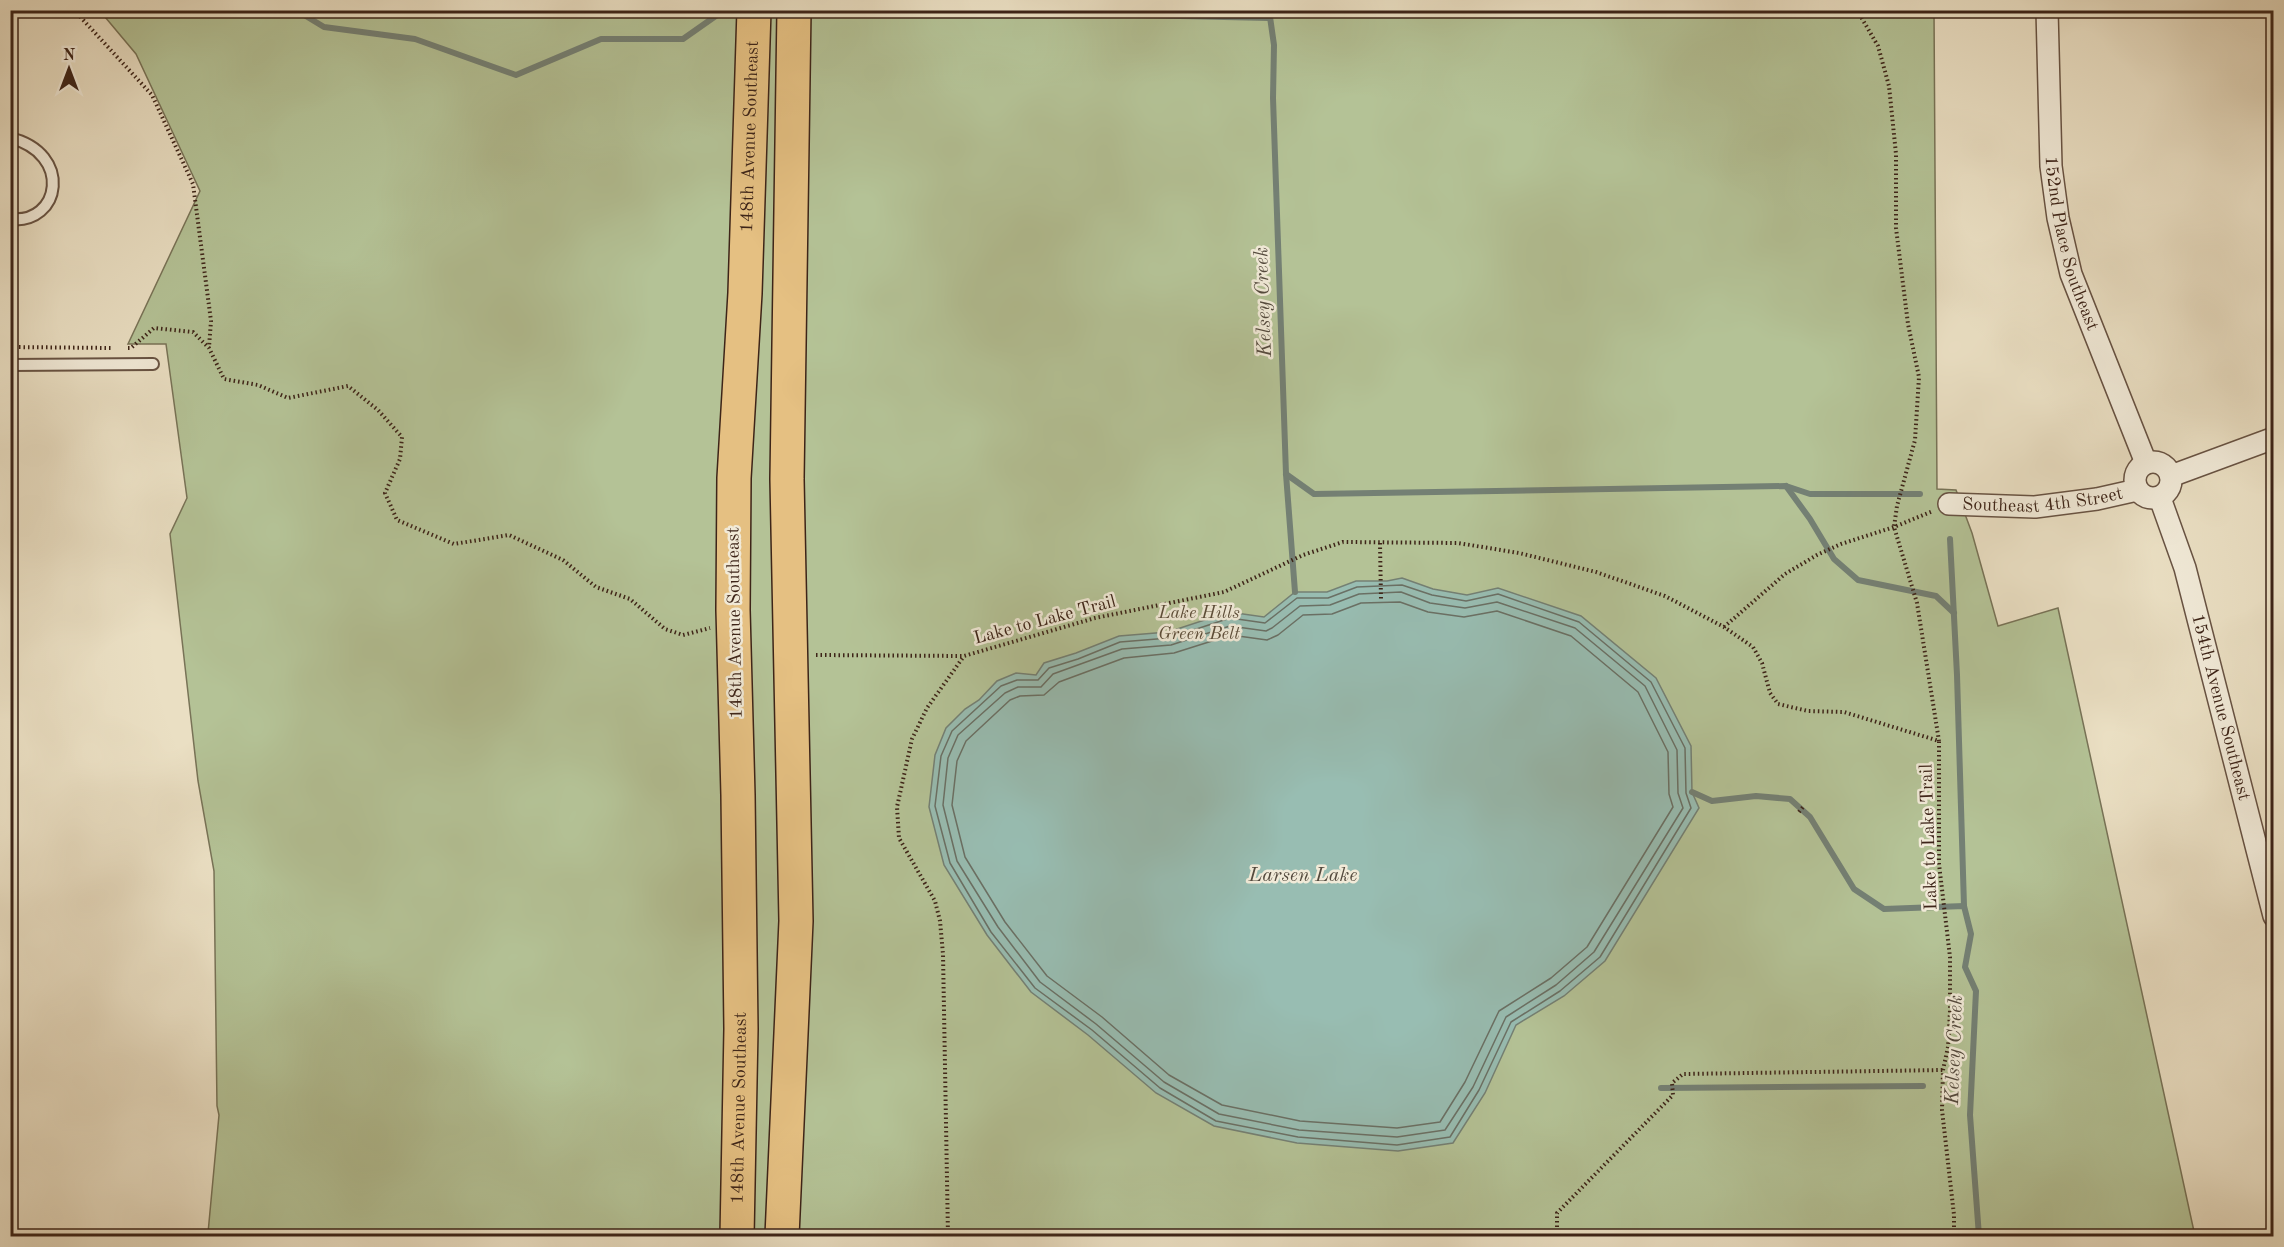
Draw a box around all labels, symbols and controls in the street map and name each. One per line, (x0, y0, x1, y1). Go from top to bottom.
north arrow (39, 39, 99, 99)
street label: 148th Avenue Southeast (738, 40, 762, 233)
text: N (63, 48, 76, 64)
street label: 152nd Place Southeast (2042, 156, 2101, 333)
water label: Kelsey Creek (1252, 247, 1276, 358)
street label: Southeast 4th Street (1962, 484, 2125, 516)
street label: 148th Avenue Southeast (724, 527, 746, 719)
street label: Lake to Lake Trail (972, 592, 1118, 648)
park label: Lake Hills Green Belt (1157, 604, 1240, 643)
street label: 154th Avenue Southeast (2188, 612, 2253, 802)
street label: Lake to Lake Trail (1917, 763, 1941, 910)
water label: Larsen Lake (1248, 866, 1357, 886)
water label: Kelsey Creek (1943, 995, 1967, 1106)
street label: 148th Avenue Southeast (729, 1012, 750, 1204)

